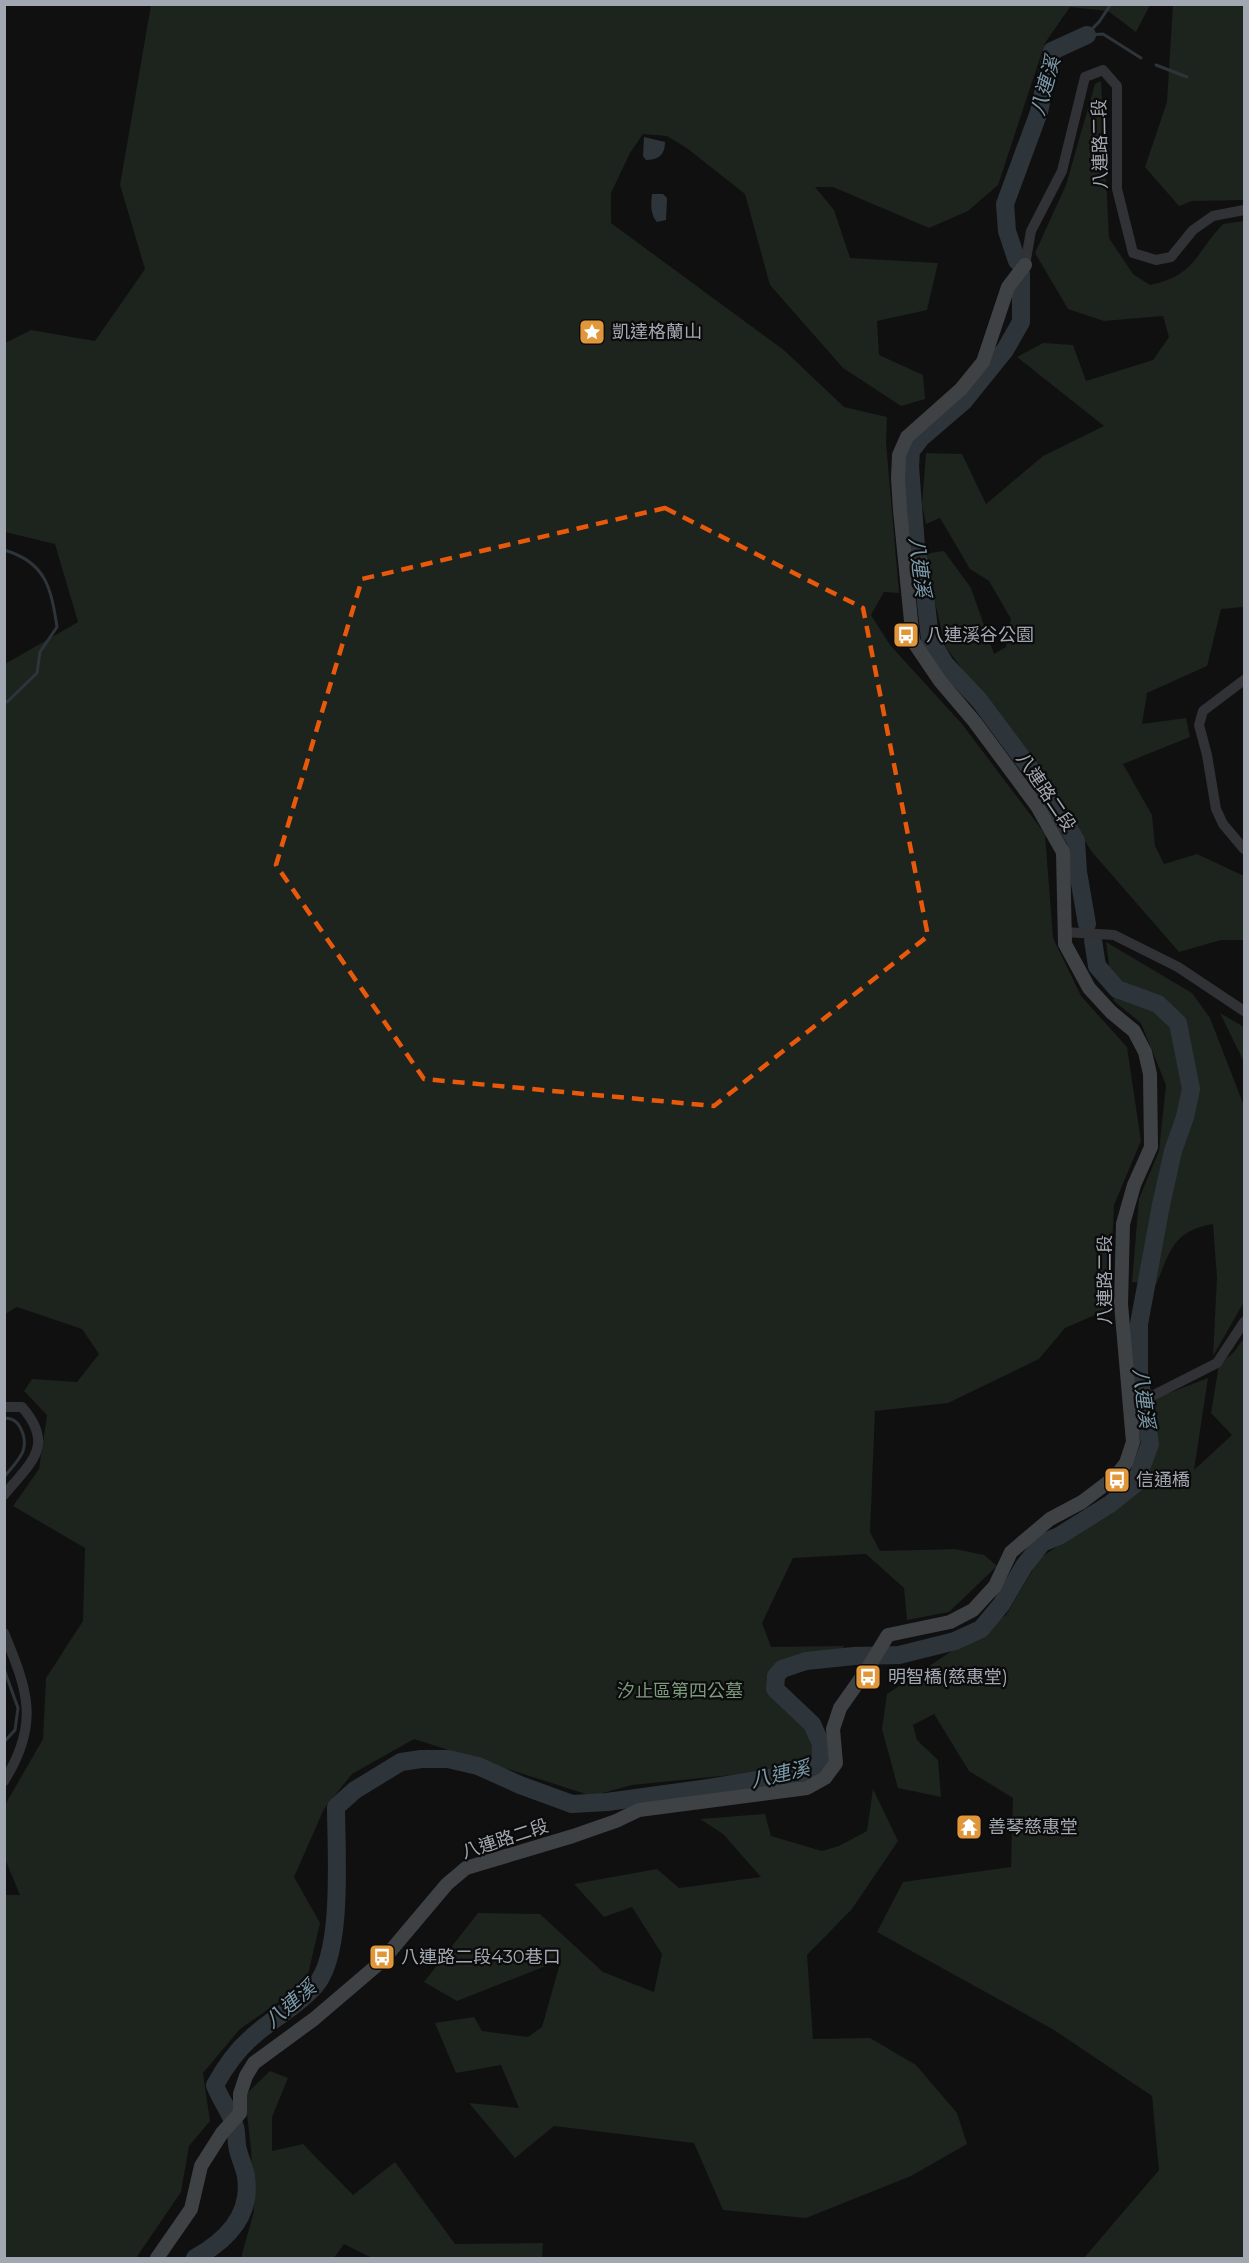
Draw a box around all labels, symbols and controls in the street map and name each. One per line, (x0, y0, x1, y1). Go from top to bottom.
water label: 八連溪 (1025, 51, 1066, 118)
street label: 八連路二段 (1088, 99, 1112, 189)
place icon: 凱達格蘭山 (577, 317, 607, 347)
place label: 凱達格蘭山 (612, 321, 702, 343)
water label: 八連溪 (904, 536, 936, 601)
bus stop icon: 八連溪谷公園 (891, 620, 921, 650)
place label: 八連溪谷公園 (926, 624, 1034, 646)
street label: 八連路二段 (1012, 749, 1080, 835)
street label: 八連路二段 (1094, 1235, 1116, 1325)
water label: 八連溪 (1128, 1367, 1160, 1432)
bus stop icon: 信通橋 (1102, 1465, 1132, 1495)
place label: 信通橋 (1136, 1469, 1190, 1491)
bus stop icon: 明智橋(慈惠堂) (853, 1662, 883, 1692)
place label: 明智橋(慈惠堂) (888, 1666, 1008, 1688)
park label: 汐止區第四公墓 (617, 1680, 743, 1702)
water label: 八連溪 (748, 1755, 815, 1792)
temple icon: 善琴慈惠堂 (954, 1812, 984, 1842)
street label: 八連路二段 (459, 1815, 551, 1863)
place label: 善琴慈惠堂 (988, 1816, 1078, 1838)
bus stop icon: 八連路二段430巷口 (367, 1942, 397, 1972)
place label: 八連路二段430巷口 (401, 1946, 561, 1968)
water label: 八連溪 (259, 1973, 323, 2033)

